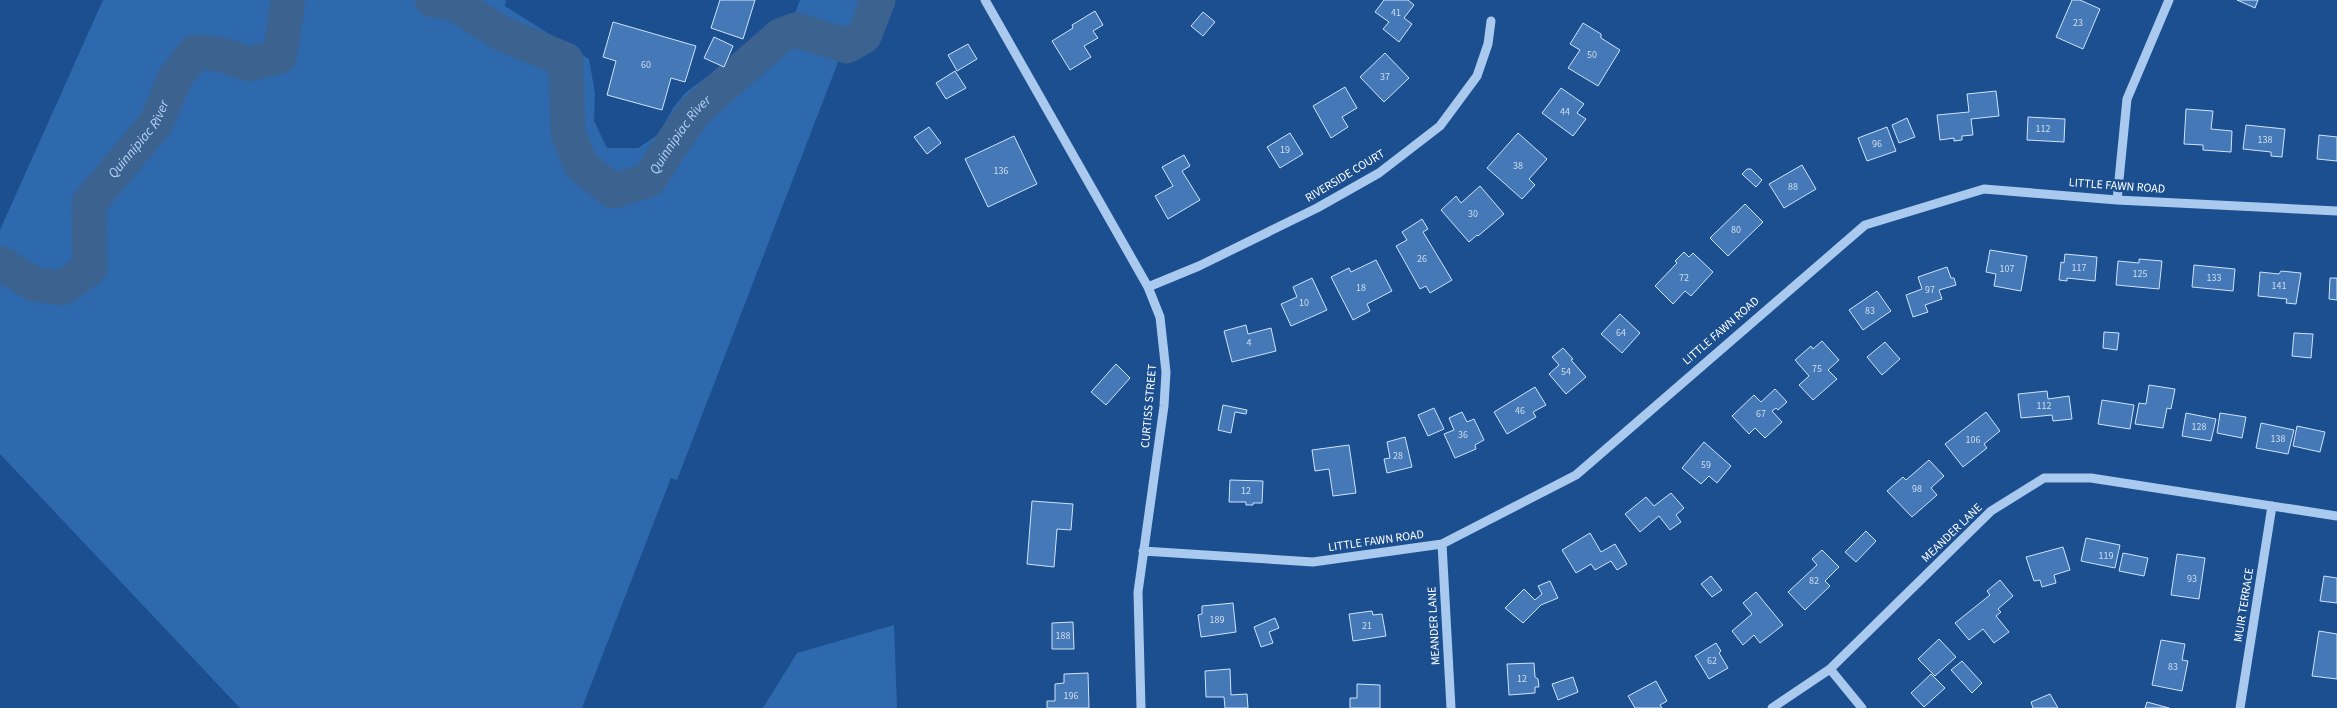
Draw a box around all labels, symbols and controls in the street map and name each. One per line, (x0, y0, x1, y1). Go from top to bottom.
house number: 41 (1391, 6, 1401, 20)
house number: 23 (2073, 16, 2083, 30)
house number: 50 (1587, 48, 1597, 62)
house number: 60 (641, 58, 651, 72)
house number: 37 (1380, 70, 1390, 84)
water label: Quinnipiac River (645, 90, 717, 178)
water label: Quinnipiac River (103, 96, 175, 183)
house number: 44 (1560, 105, 1570, 119)
house number: 112 (2036, 122, 2050, 136)
house number: 138 (2258, 133, 2272, 147)
house number: 96 (1872, 137, 1882, 151)
house number: 19 (1280, 143, 1290, 157)
street label: RIVERSIDE COURT (1302, 145, 1388, 206)
house number: 38 (1513, 159, 1523, 173)
house number: 136 (994, 164, 1008, 178)
street label: LITTLE FAWN ROAD (2068, 174, 2166, 198)
house number: 88 (1788, 180, 1798, 194)
house number: 30 (1468, 207, 1478, 221)
house number: 80 (1731, 223, 1741, 237)
house number: 26 (1417, 252, 1427, 266)
house number: 117 (2072, 261, 2086, 275)
house number: 107 (2000, 262, 2014, 276)
house number: 125 (2133, 267, 2147, 281)
house number: 72 (1679, 271, 1689, 285)
house number: 133 (2207, 271, 2221, 285)
house number: 141 (2272, 279, 2286, 293)
house number: 18 (1356, 281, 1366, 295)
house number: 97 (1925, 283, 1935, 297)
street label: LITTLE FAWN ROAD (1679, 293, 1763, 369)
house number: 10 (1299, 296, 1309, 310)
house number: 83 (1865, 304, 1875, 318)
house number: 64 (1616, 326, 1626, 340)
house number: 4 (1247, 336, 1252, 350)
house number: 75 (1812, 362, 1822, 376)
street label: CURTISS STREET (1137, 363, 1161, 449)
house number: 54 (1561, 365, 1571, 379)
house number: 112 (2037, 399, 2051, 413)
house number: 46 (1515, 404, 1525, 418)
house number: 67 (1756, 407, 1766, 421)
house number: 128 (2192, 420, 2206, 434)
house number: 36 (1458, 428, 1468, 442)
house number: 138 (2271, 432, 2285, 446)
house number: 106 (1966, 433, 1980, 447)
house number: 28 (1393, 449, 1403, 463)
house number: 59 (1701, 458, 1711, 472)
house number: 98 (1912, 482, 1922, 496)
house number: 12 (1241, 484, 1251, 498)
street label: MEANDER LANE (1918, 500, 1986, 566)
street label: LITTLE FAWN ROAD (1327, 526, 1425, 556)
house number: 119 (2099, 549, 2113, 563)
street label: MUIR TERRACE (2230, 567, 2258, 643)
house number: 93 (2187, 572, 2197, 586)
house number: 82 (1809, 574, 1819, 588)
street label: MEANDER LANE (1423, 586, 1445, 666)
house number: 189 (1210, 613, 1224, 627)
house number: 21 (1362, 619, 1372, 633)
house number: 188 (1056, 629, 1070, 643)
house number: 62 (1707, 654, 1717, 668)
house number: 83 (2168, 660, 2178, 674)
house number: 12 (1517, 672, 1527, 686)
house number: 196 (1064, 689, 1078, 703)

